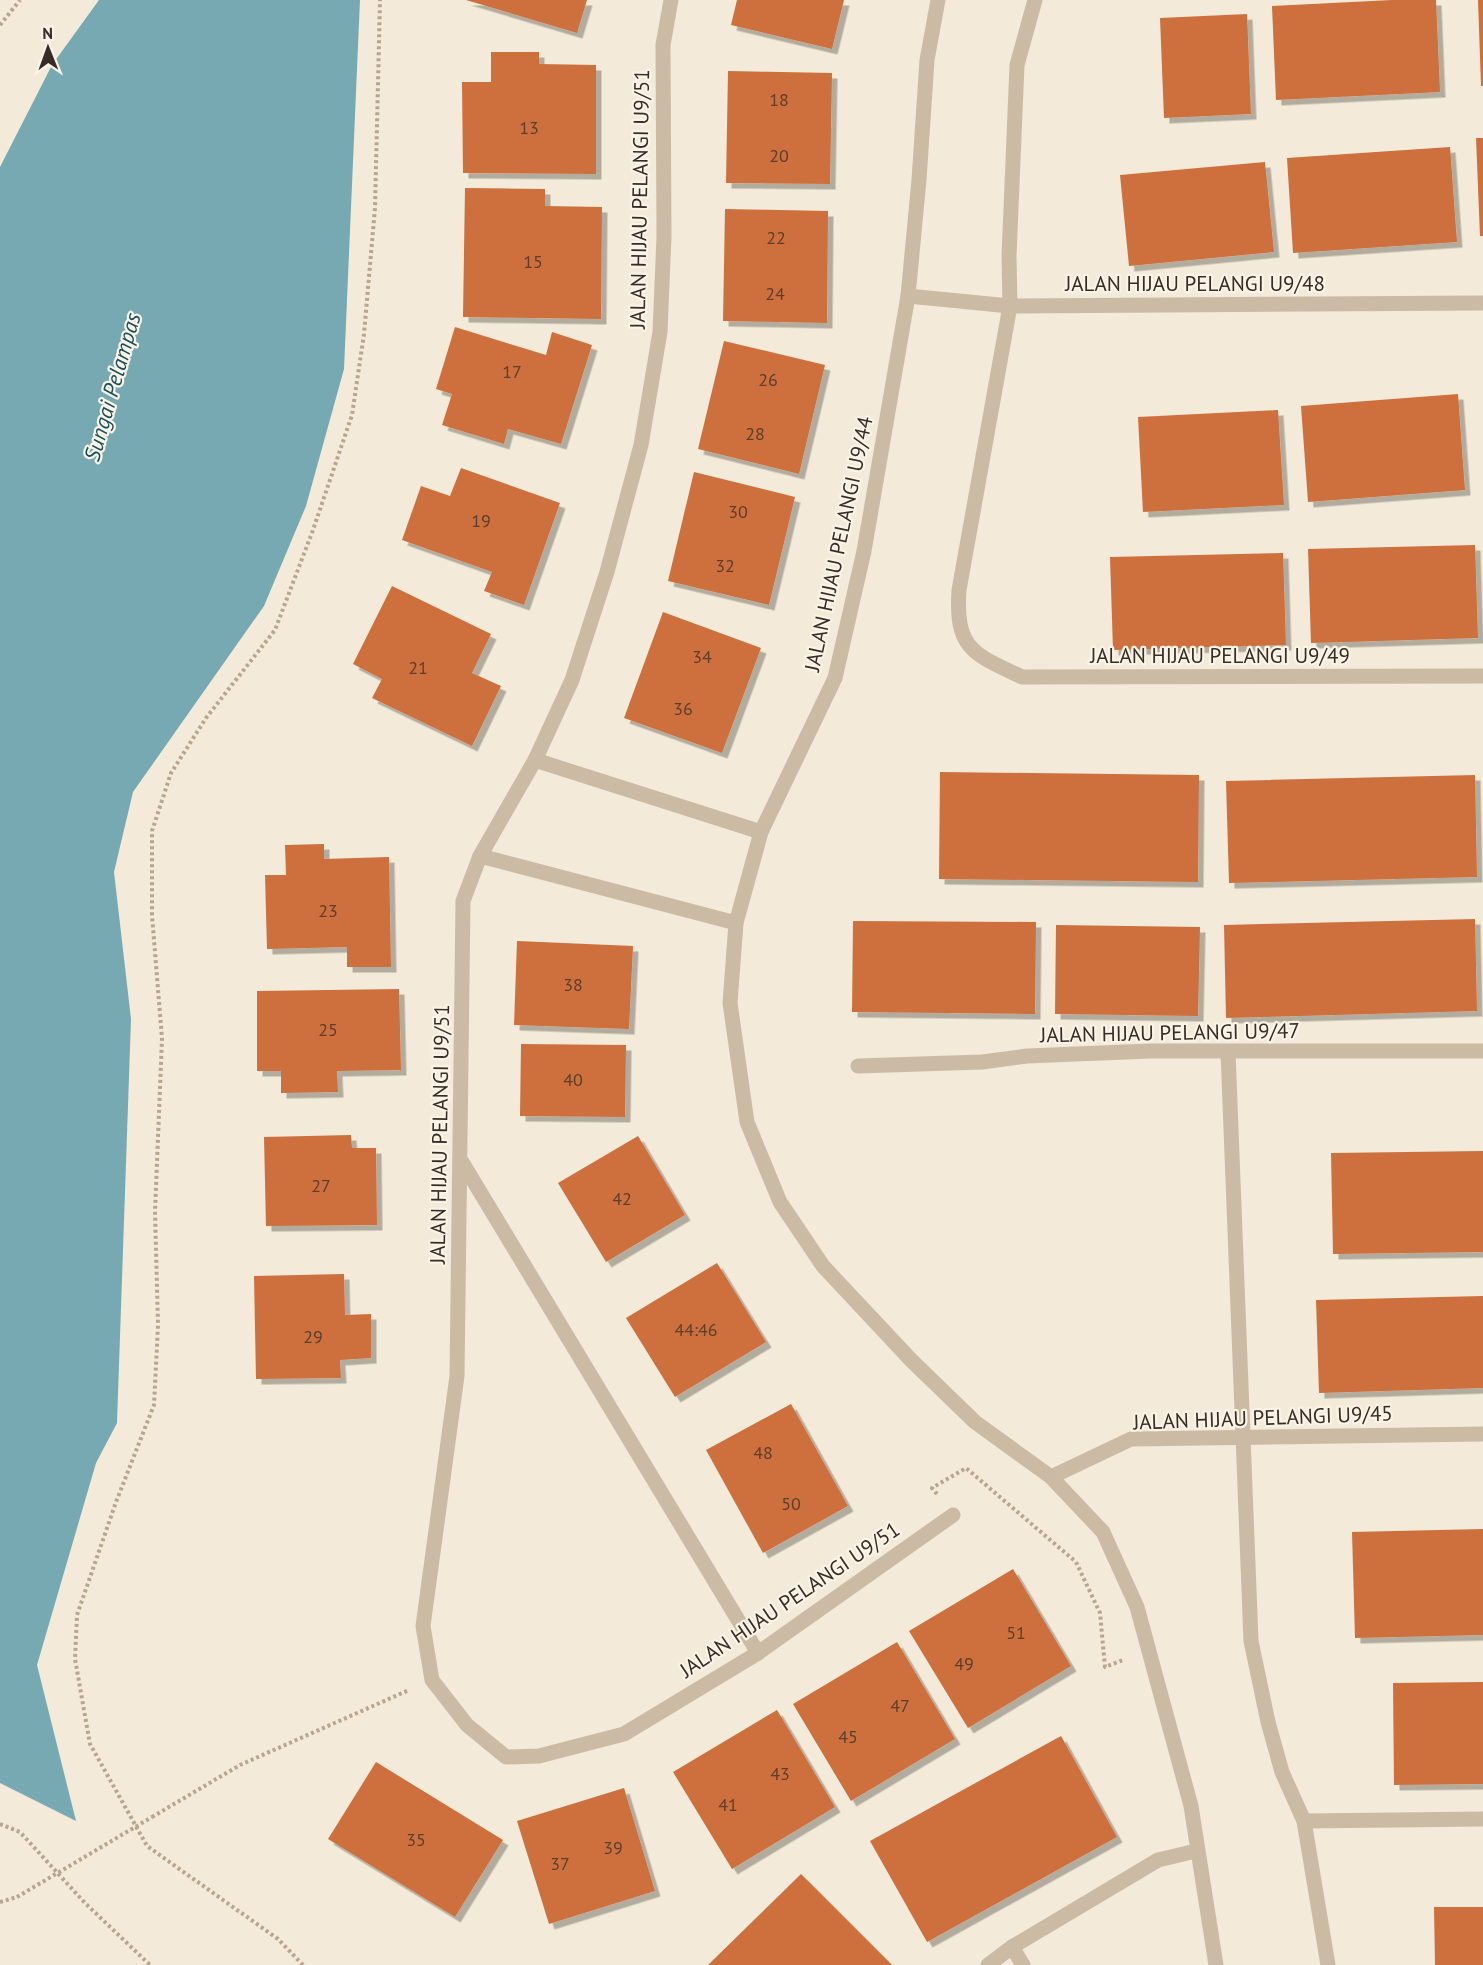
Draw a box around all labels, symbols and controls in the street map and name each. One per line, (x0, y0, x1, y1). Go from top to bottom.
north arrow (18, 18, 78, 78)
text: N (42, 23, 53, 43)
street label: JALAN HIJAU PELANGI U9/51 (624, 69, 655, 330)
house number: 18 (769, 88, 789, 111)
house number: 13 (519, 116, 539, 139)
house number: 20 (769, 144, 789, 167)
house number: 22 (766, 226, 786, 249)
house number: 15 (523, 250, 543, 273)
street label: JALAN HIJAU PELANGI U9/48 (1064, 270, 1325, 297)
house number: 24 (765, 282, 785, 305)
water label: Sungai Pelampas (77, 309, 147, 464)
house number: 17 (502, 360, 522, 383)
house number: 26 (758, 368, 778, 391)
street label: JALAN HIJAU PELANGI U9/44 (798, 414, 879, 675)
house number: 28 (745, 422, 765, 445)
house number: 30 (728, 500, 748, 523)
house number: 19 (471, 509, 491, 532)
house number: 32 (715, 554, 735, 577)
street label: JALAN HIJAU PELANGI U9/49 (1089, 642, 1350, 669)
house number: 34 (692, 645, 712, 668)
house number: 21 (408, 656, 428, 679)
house number: 36 (673, 697, 693, 720)
house number: 23 (318, 899, 338, 922)
house number: 38 (563, 973, 583, 996)
street label: JALAN HIJAU PELANGI U9/51 (424, 1004, 455, 1265)
street label: JALAN HIJAU PELANGI U9/47 (1039, 1017, 1300, 1048)
house number: 25 (318, 1018, 338, 1041)
house number: 40 (563, 1068, 583, 1091)
house number: 27 (311, 1174, 331, 1197)
house number: 42 (612, 1187, 632, 1210)
house number: 44:46 (674, 1318, 718, 1341)
house number: 29 (303, 1325, 323, 1348)
street label: JALAN HIJAU PELANGI U9/45 (1132, 1399, 1393, 1436)
house number: 48 (753, 1441, 773, 1464)
house number: 50 (781, 1492, 801, 1515)
street label: JALAN HIJAU PELANGI U9/51 (674, 1516, 905, 1684)
house number: 51 (1006, 1621, 1026, 1644)
house number: 49 (954, 1652, 974, 1675)
house number: 47 (890, 1694, 910, 1717)
house number: 45 (838, 1725, 858, 1748)
house number: 43 (770, 1762, 790, 1785)
house number: 41 (718, 1793, 738, 1816)
house number: 35 (406, 1828, 426, 1851)
house number: 39 (603, 1836, 623, 1859)
house number: 37 (550, 1852, 570, 1875)

